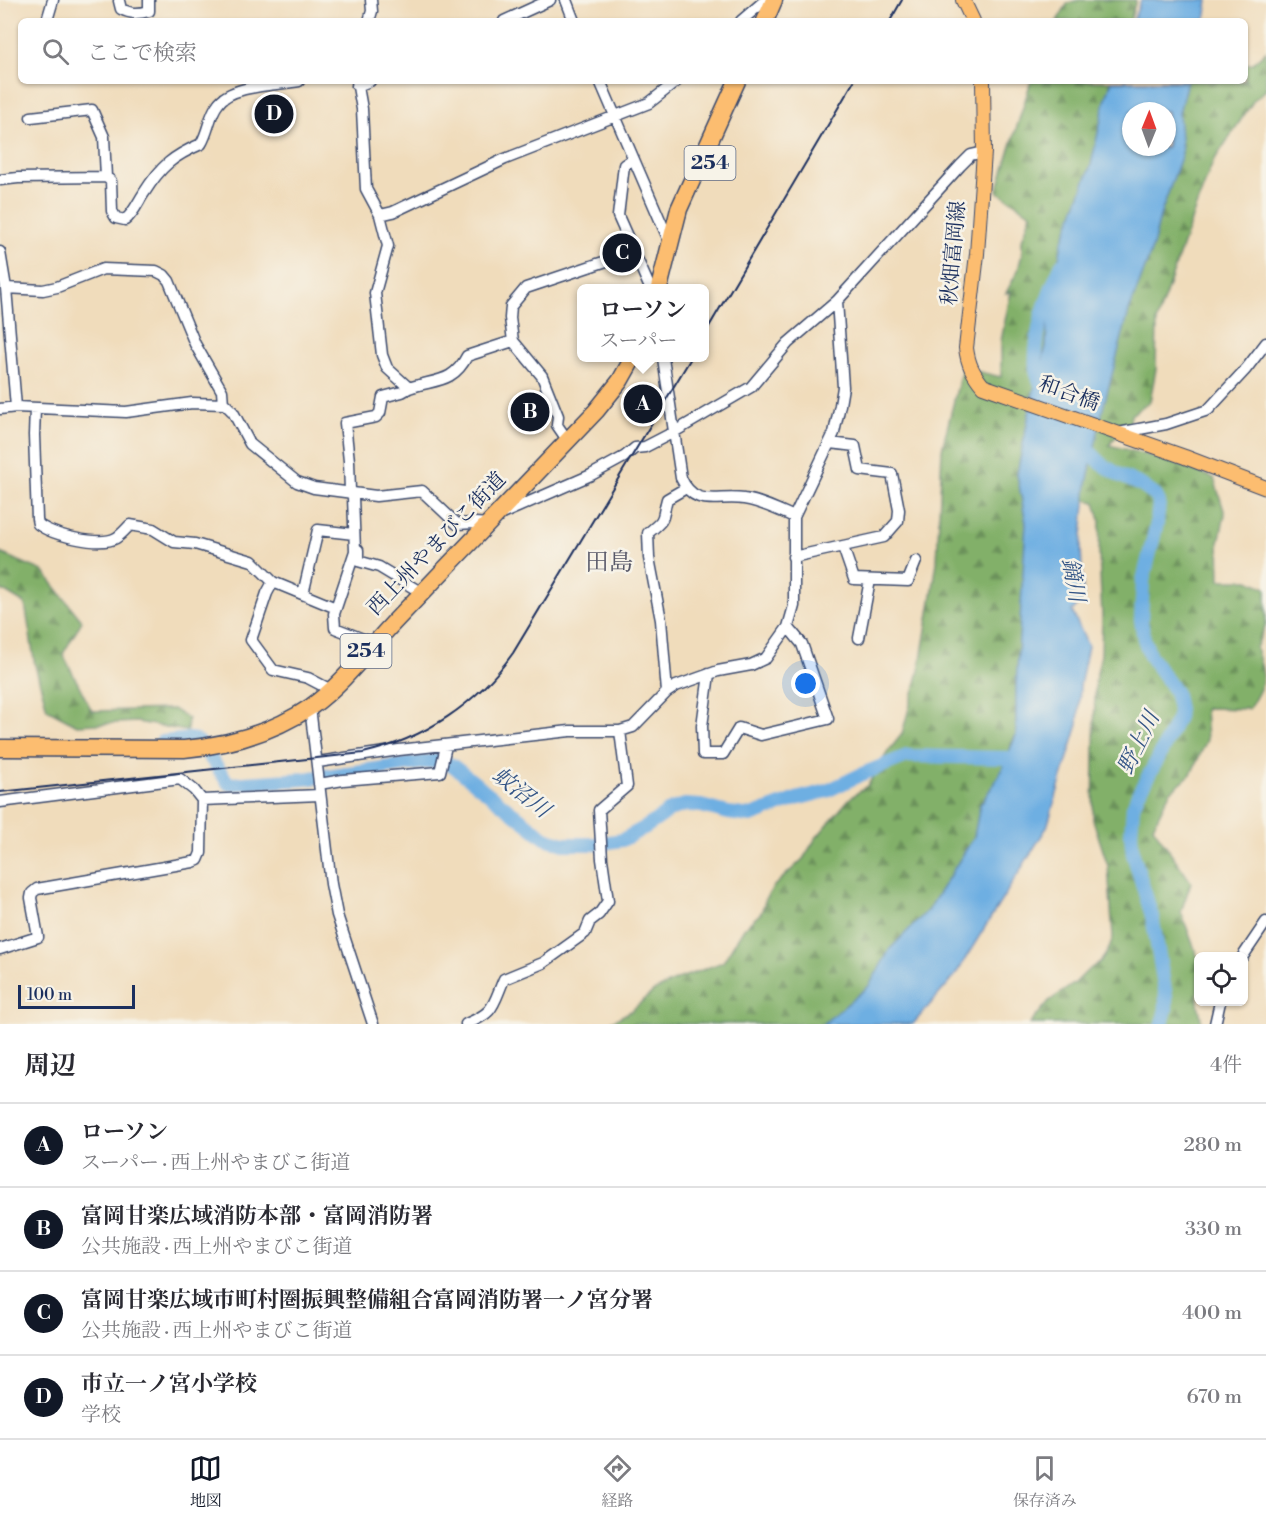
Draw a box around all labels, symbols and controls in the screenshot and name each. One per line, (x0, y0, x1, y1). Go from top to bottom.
search box (18, 18, 1248, 84)
icon: search (39, 35, 72, 68)
text: ここで検索 (87, 40, 197, 67)
pin: D (254, 92, 294, 136)
north arrow (1122, 102, 1176, 156)
road number: 254 (684, 146, 736, 180)
street label: 秋畑富岡線 (936, 200, 972, 306)
pin: C (602, 230, 642, 276)
popup (577, 284, 709, 362)
text: ローソン (599, 297, 687, 324)
text: スーパー (599, 329, 677, 354)
street label: 和合橋 (1035, 371, 1103, 417)
pin: A (624, 382, 662, 426)
pin: B (510, 390, 550, 434)
street label: 西上州やまびこ街道 (362, 467, 512, 621)
district label: 田島 (585, 548, 633, 578)
water label: 鏑川 (1056, 556, 1090, 606)
road number: 254 (340, 634, 392, 668)
your location (791, 669, 820, 698)
water label: 野上川 (1112, 706, 1166, 779)
water label: 蚊沼川 (487, 762, 557, 825)
map controls (1194, 952, 1248, 1006)
button: locate (1194, 952, 1248, 1006)
scale bar (18, 982, 135, 1010)
text: 100 m (27, 985, 72, 1005)
text: 周辺 (24, 1050, 76, 1082)
text: 4件 (1210, 1053, 1242, 1078)
text: ローソン (81, 1119, 168, 1146)
text: A (36, 1133, 51, 1158)
text: 280 m (1183, 1133, 1242, 1158)
text: スーパー · 西上州やまびこ街道 (81, 1151, 351, 1176)
text: 富岡甘楽広域消防本部・富岡消防署 (81, 1203, 433, 1230)
text: B (36, 1217, 51, 1242)
text: 330 m (1185, 1217, 1242, 1242)
text: 公共施設 · 西上州やまびこ街道 (81, 1235, 353, 1260)
text: 富岡甘楽広域市町村圏振興整備組合富岡消防署一ノ宮分署 (81, 1287, 653, 1314)
text: C (36, 1301, 51, 1326)
text: 400 m (1182, 1301, 1242, 1326)
text: 公共施設 · 西上州やまびこ街道 (81, 1319, 353, 1344)
text: 市立一ノ宮小学校 (81, 1371, 257, 1398)
text: D (36, 1385, 51, 1410)
text: 670 m (1186, 1385, 1242, 1410)
text: 学校 (81, 1403, 121, 1428)
tab: 地図 (189, 1452, 222, 1511)
tab: 経路 (601, 1452, 634, 1511)
tab: 保存済み (1013, 1452, 1077, 1511)

